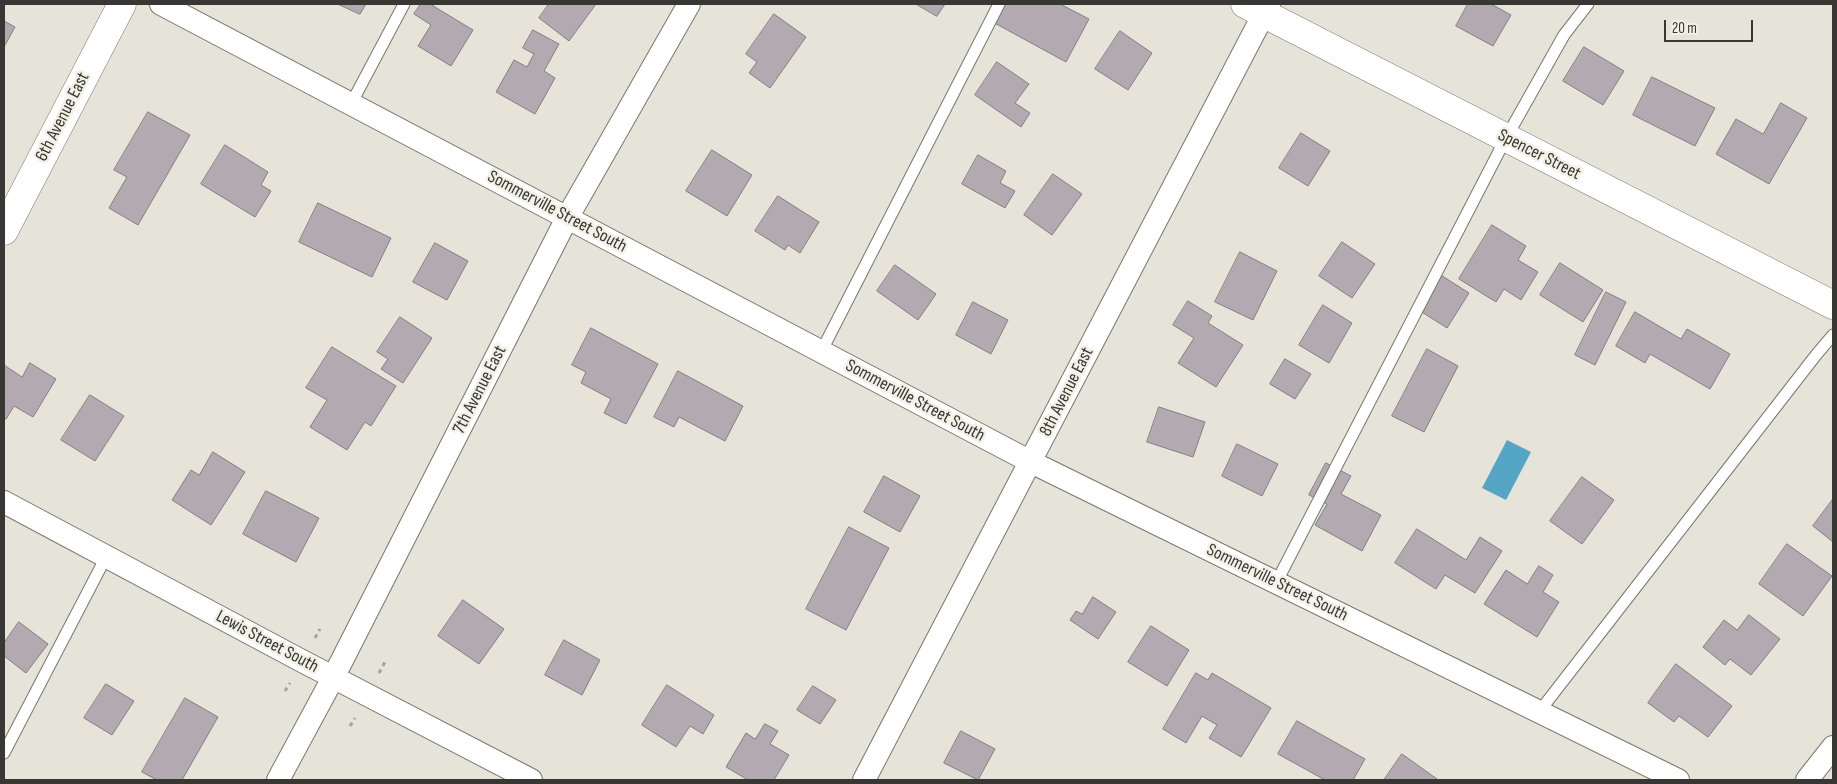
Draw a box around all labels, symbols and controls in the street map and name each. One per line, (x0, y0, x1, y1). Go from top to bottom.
scale bar (1667, 10, 1756, 42)
text: 20 m (1672, 19, 1697, 38)
street label: 6th Avenue East (31, 69, 95, 165)
street label: Spencer Street (1494, 125, 1584, 185)
street label: Sommerville Street South (484, 166, 630, 258)
street label: 7th Avenue East (449, 342, 511, 438)
street label: 8th Avenue East (1035, 344, 1099, 440)
street label: Sommerville Street South (842, 355, 988, 447)
street label: Sommerville Street South (1203, 539, 1351, 627)
street label: Lewis Street South (212, 606, 322, 678)

